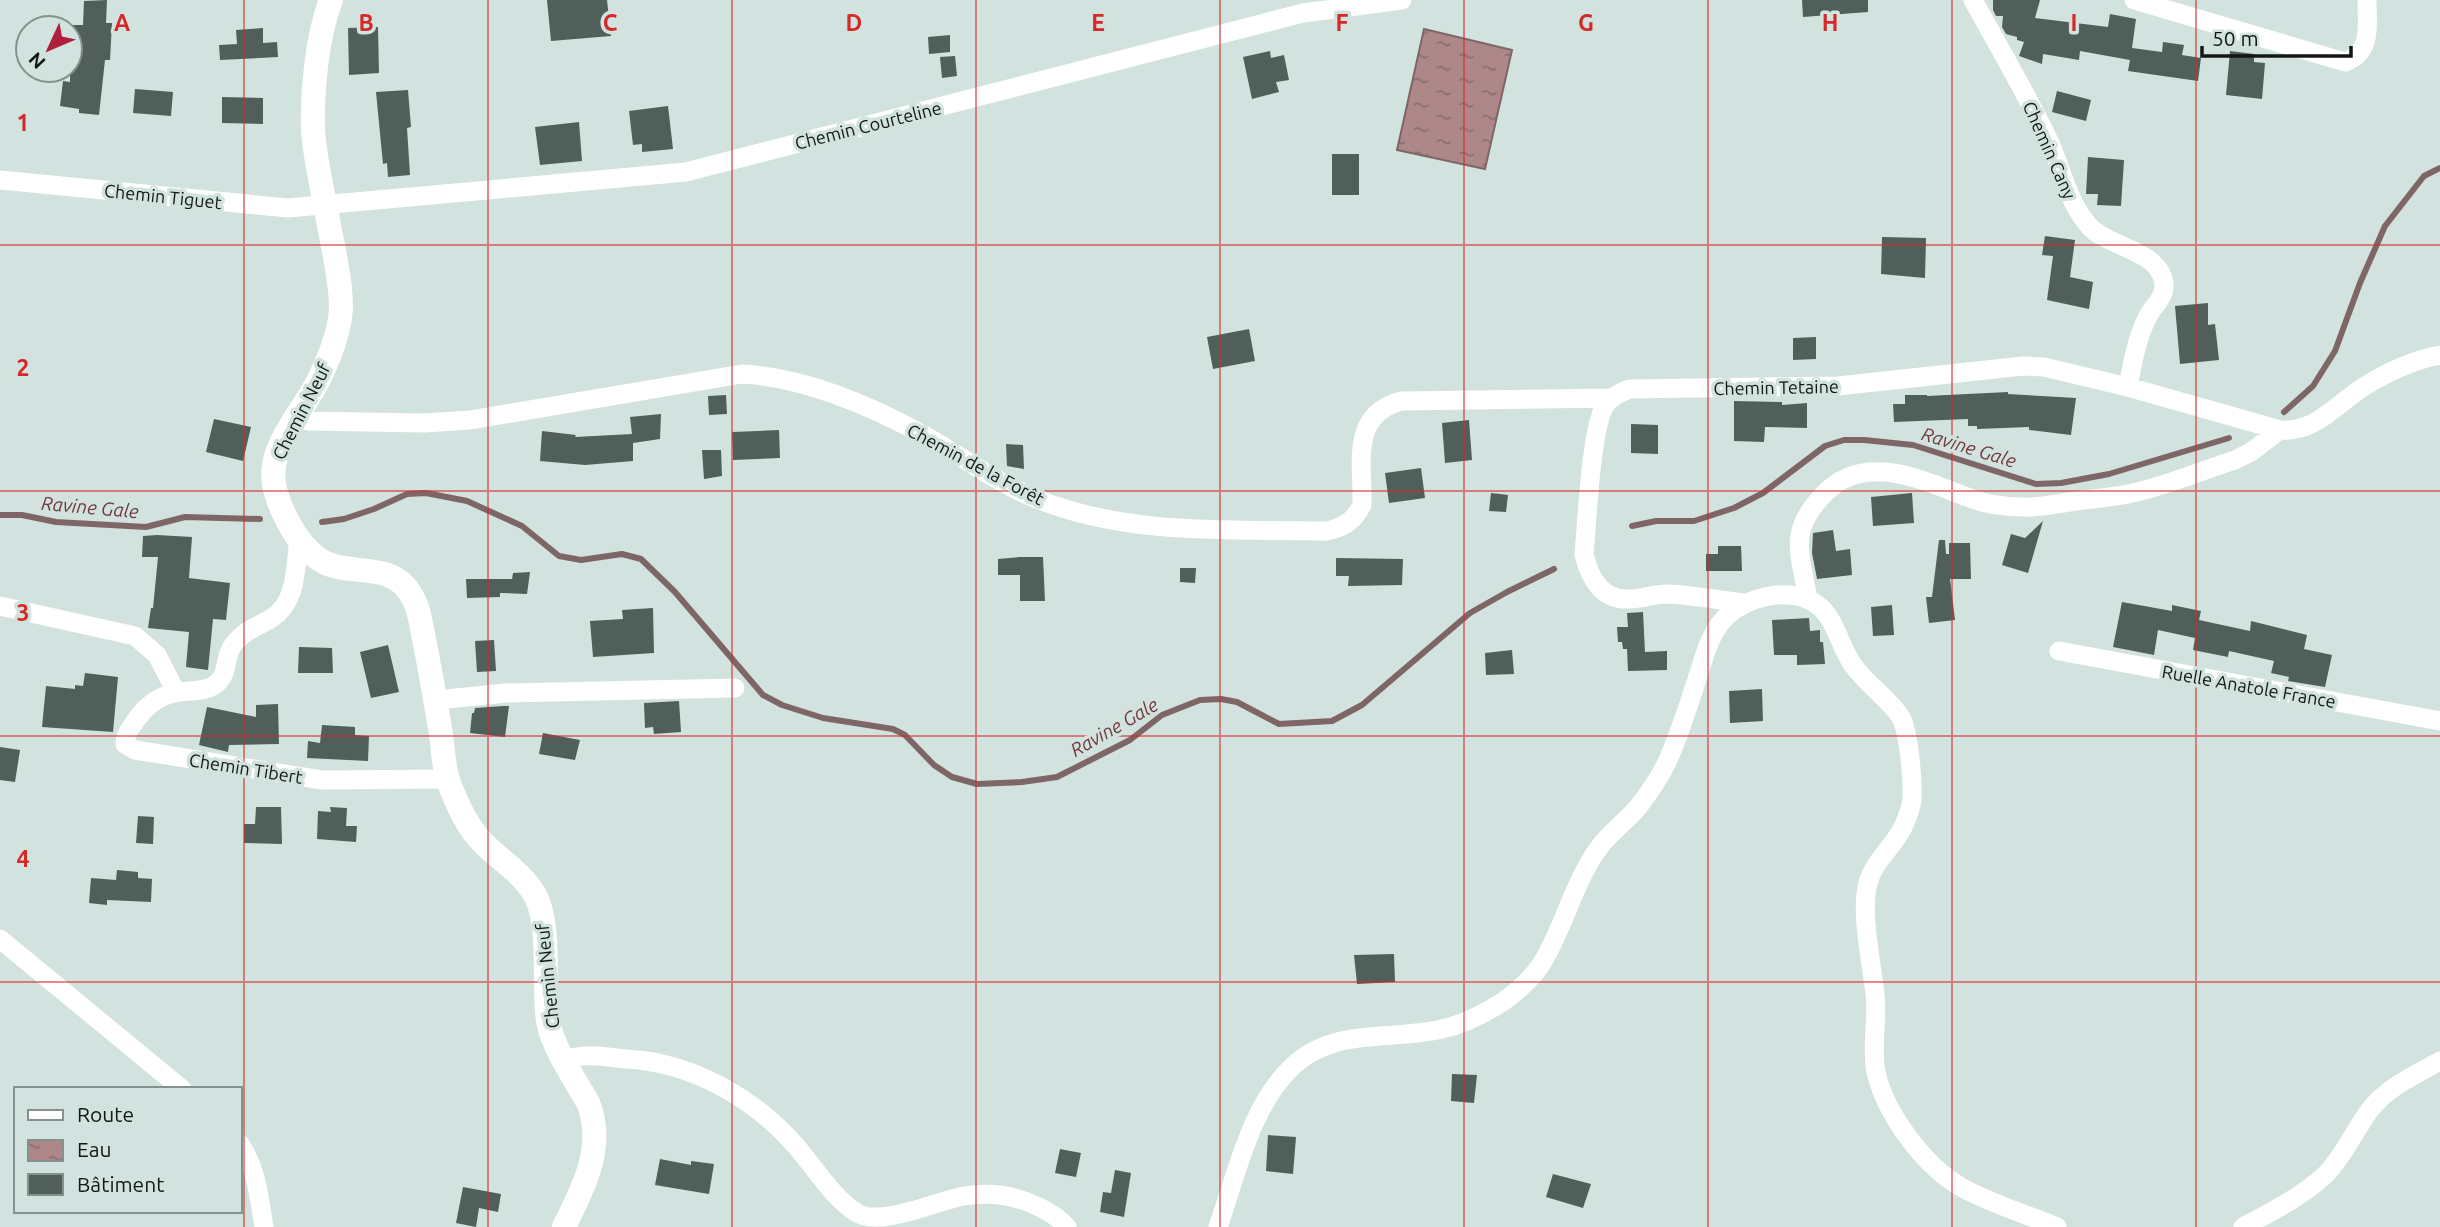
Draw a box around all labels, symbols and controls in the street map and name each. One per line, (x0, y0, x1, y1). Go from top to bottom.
text: A (114, 10, 130, 35)
text: B (358, 10, 374, 35)
text: C (603, 10, 618, 35)
text: D (846, 10, 862, 35)
text: E (1091, 10, 1105, 35)
text: F (1336, 10, 1349, 35)
text: G (1578, 10, 1594, 35)
text: H (1822, 10, 1838, 35)
text: I (2071, 10, 2077, 35)
north arrow (14, 14, 84, 84)
scale bar (2202, 14, 2351, 58)
text: 50 m (2212, 26, 2259, 50)
text: N (24, 48, 50, 74)
street label: Chemin Courteline (793, 97, 943, 153)
street label: Chemin Cany (2020, 98, 2081, 202)
text: 1 (17, 110, 29, 135)
street label: Chemin Tiguet (103, 180, 223, 212)
text: 2 (17, 355, 29, 380)
street label: Chemin Neuf (268, 359, 334, 463)
street label: Chemin Tetaine (1713, 376, 1839, 398)
street label: Chemin de la Forêt (904, 419, 1048, 509)
water label: Ravine Gale (1919, 422, 2019, 472)
water label: Ravine Gale (40, 492, 140, 522)
text: 3 (17, 600, 29, 625)
street label: Ruelle Anatole France (2160, 661, 2338, 711)
water label: Ravine Gale (1066, 693, 1162, 761)
street label: Chemin Tibert (188, 749, 304, 787)
text: 4 (17, 846, 30, 871)
street label: Chemin Neuf (532, 922, 562, 1029)
legend (14, 1087, 242, 1213)
text: Route (77, 1102, 134, 1126)
text: Eau (77, 1137, 112, 1161)
text: Bâtiment (77, 1172, 164, 1196)

